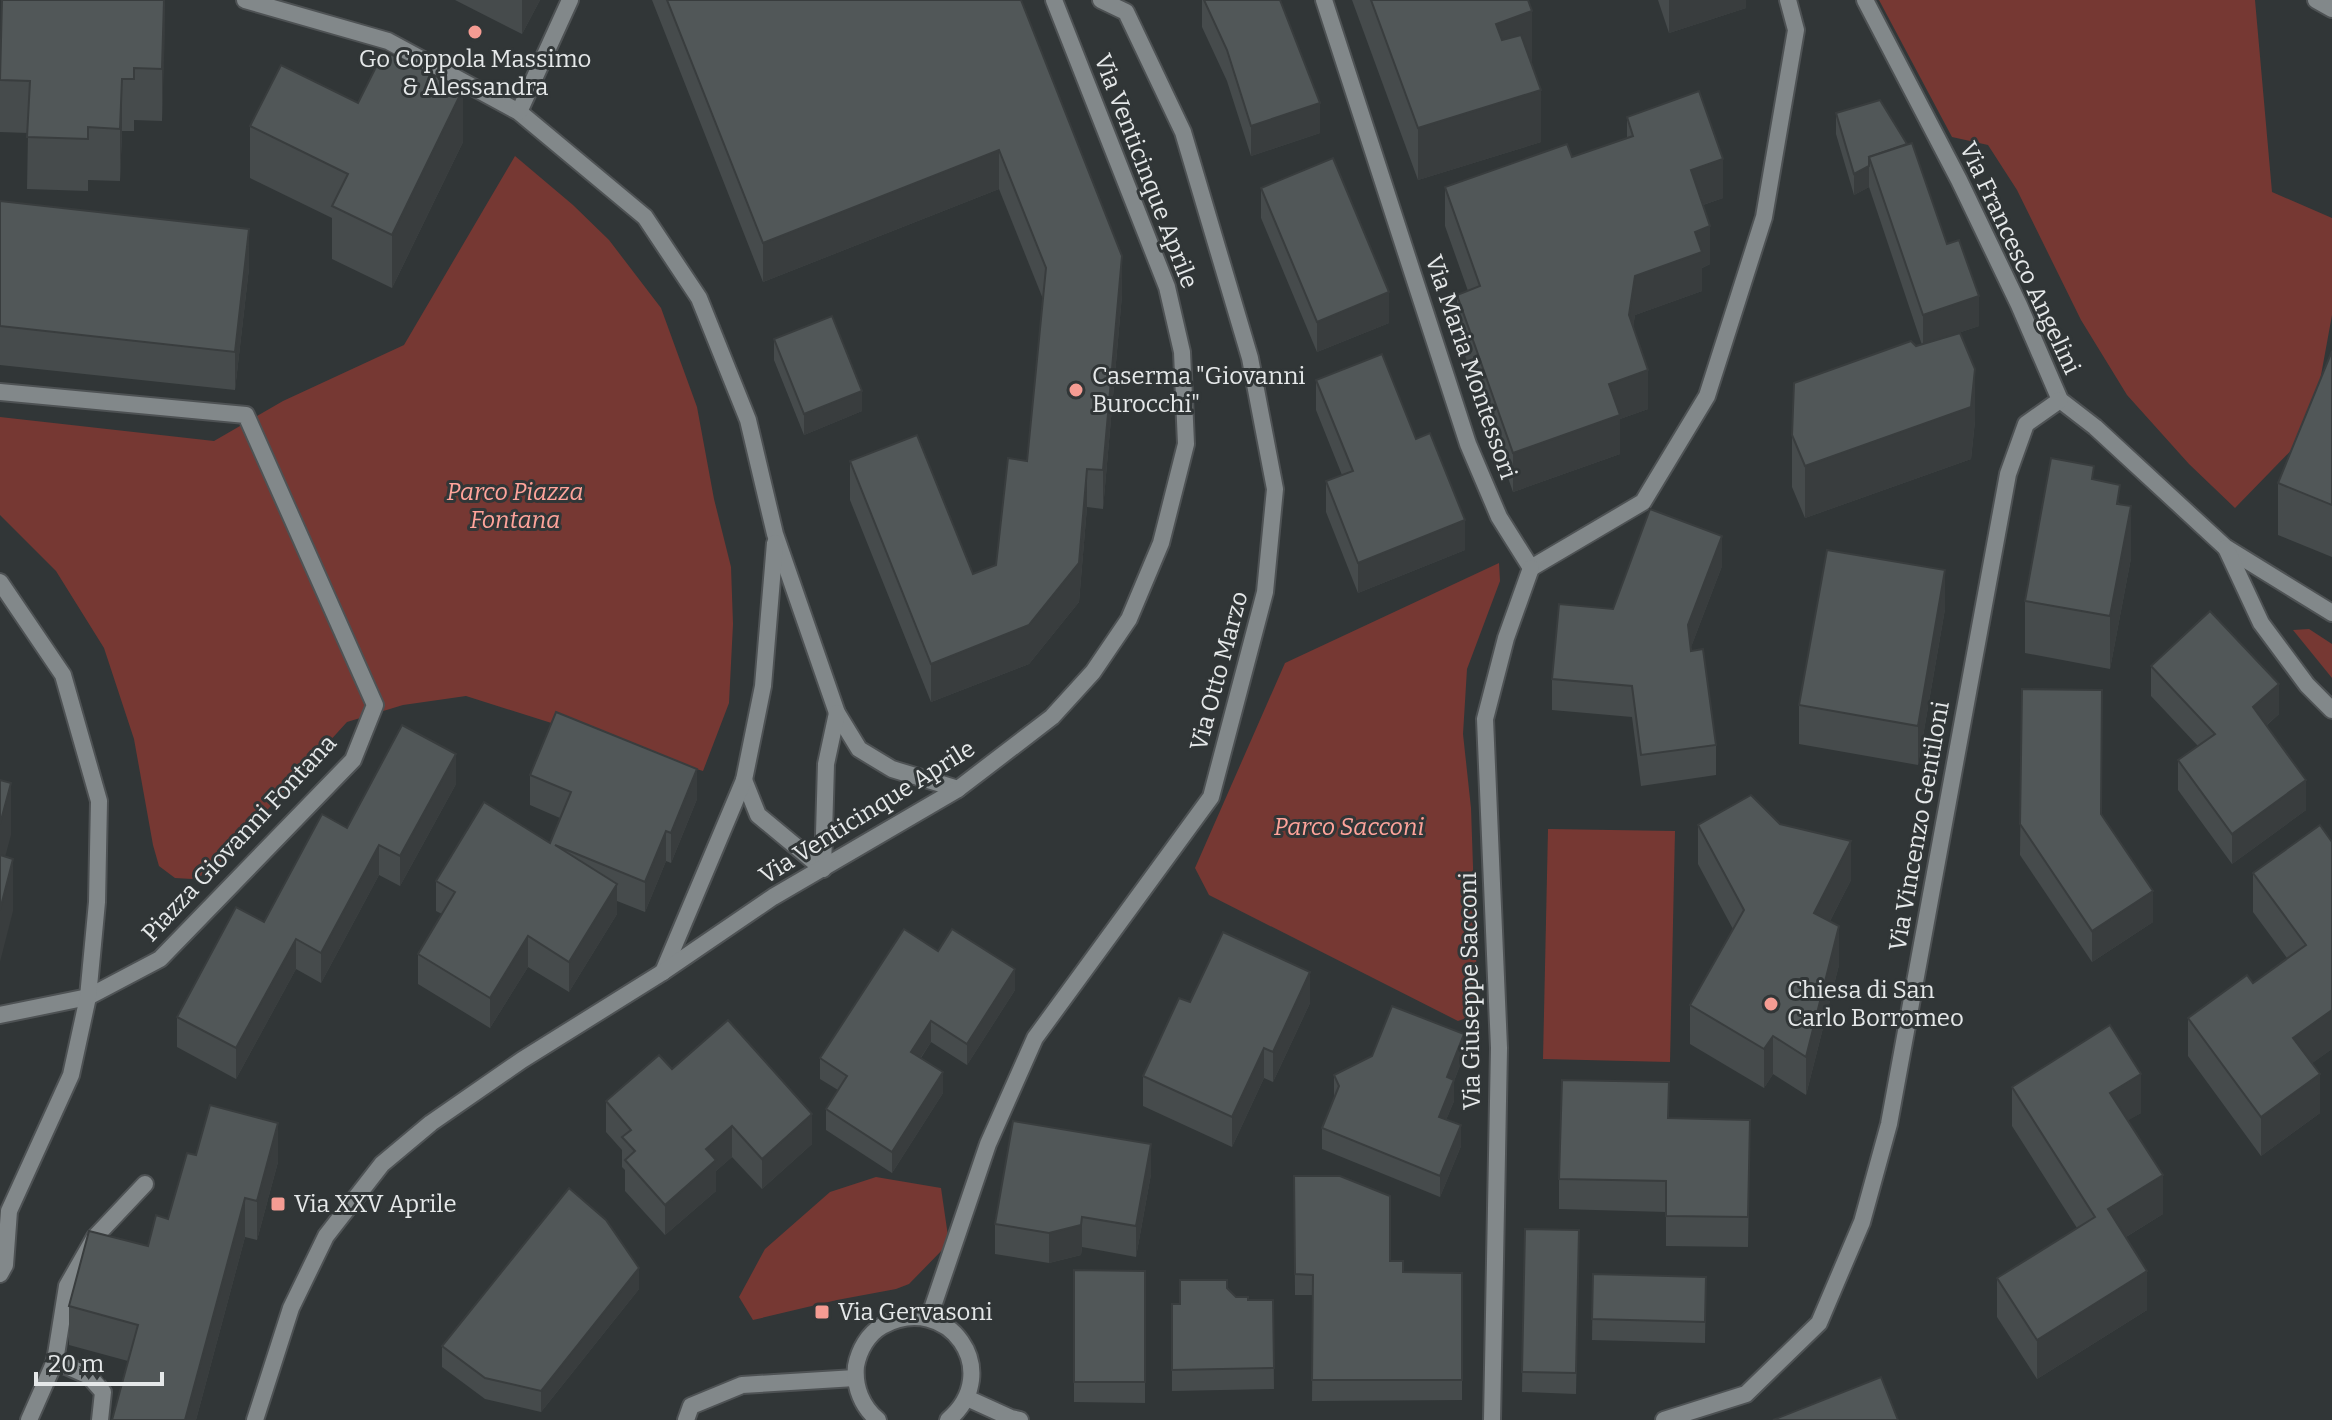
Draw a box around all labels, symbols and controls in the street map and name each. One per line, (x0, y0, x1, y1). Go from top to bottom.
marker: Go Coppola Massimo & Alessandra (466, 23, 484, 41)
place label: Go Coppola Massimo & Alessandra (359, 45, 591, 101)
street label: Via Venticinque Aprile (1088, 50, 1204, 292)
street label: Via Francesco Angelini (1954, 137, 2086, 379)
street label: Via Maria Montessori (1419, 251, 1523, 483)
place label: Caserma "Giovanni Burocchi" (1092, 362, 1306, 418)
marker: Caserma "Giovanni Burocchi" (1067, 381, 1085, 399)
park label: Parco Piazza Fontana (446, 478, 584, 534)
street label: Via Otto Marzo (1184, 588, 1254, 754)
street label: Via Vincenzo Gentiloni (1883, 699, 1955, 953)
street label: Piazza Giovanni Fontana (136, 729, 342, 947)
street label: Via Venticinque Aprile (754, 734, 980, 890)
park label: Parco Sacconi (1274, 813, 1424, 841)
street label: Via Giuseppe Sacconi (1454, 872, 1486, 1110)
place label: Chiesa di San Carlo Borromeo (1787, 976, 1964, 1032)
marker: Chiesa di San Carlo Borromeo (1762, 995, 1780, 1013)
place label: Via XXV Aprile (294, 1190, 457, 1218)
marker: Via XXV Aprile (269, 1195, 287, 1213)
place label: Via Gervasoni (838, 1298, 993, 1326)
marker: Via Gervasoni (813, 1303, 831, 1321)
scale bar (36, 1336, 162, 1386)
text: 20 m (48, 1350, 104, 1378)

